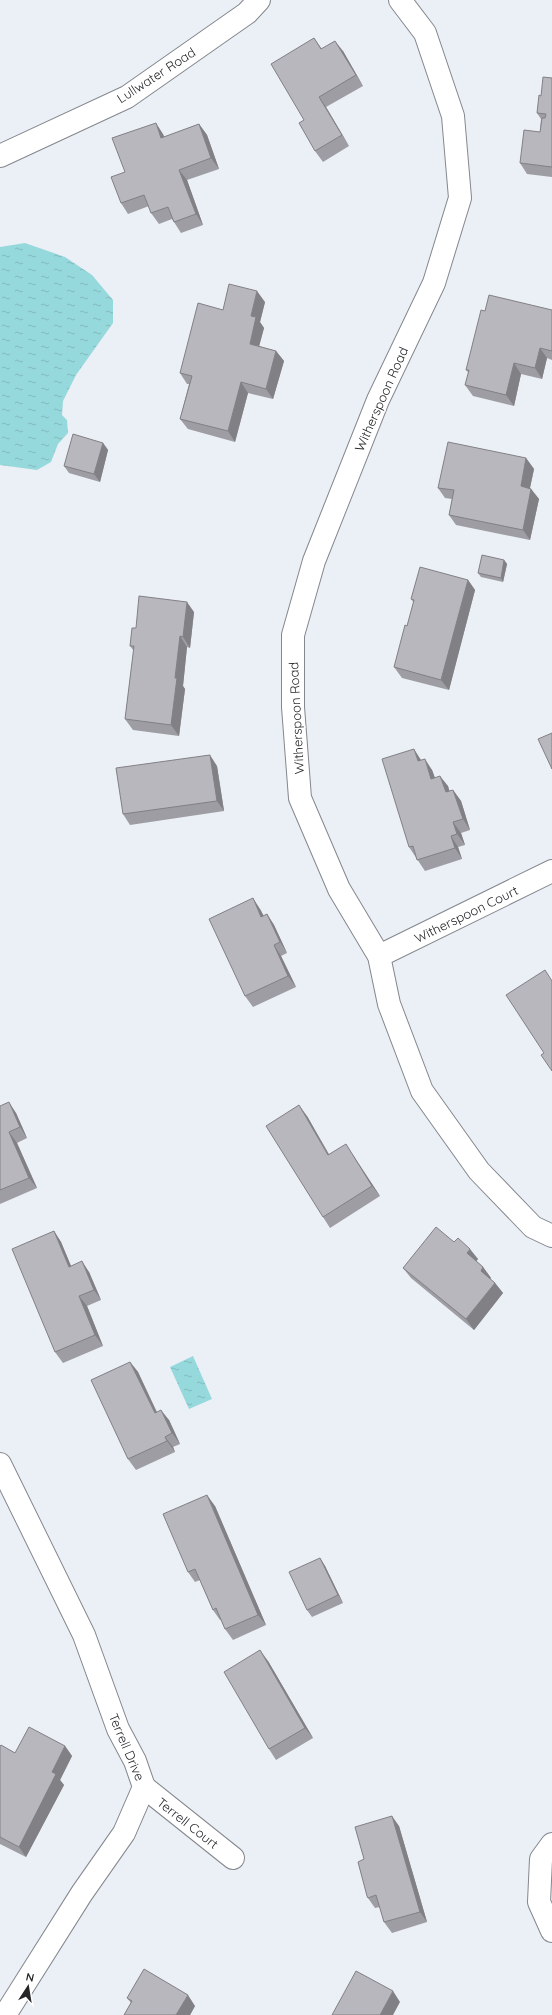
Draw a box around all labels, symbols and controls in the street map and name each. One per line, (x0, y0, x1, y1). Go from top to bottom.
street label: Lullwater Road (114, 44, 198, 106)
street label: Witherspoon Road (351, 344, 411, 454)
street label: Witherspoon Road (285, 661, 307, 775)
street label: Witherspoon Court (412, 882, 520, 946)
street label: Terrell Drive (106, 1711, 148, 1783)
street label: Terrell Court (154, 1794, 222, 1852)
north arrow (8, 1967, 48, 2007)
text: N (25, 1970, 35, 1985)

